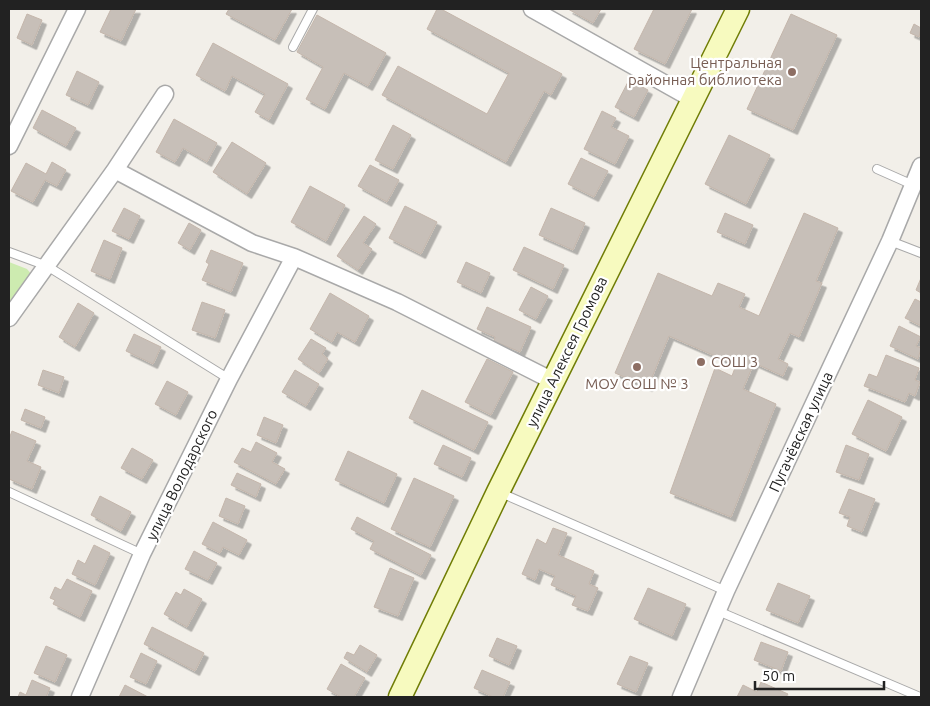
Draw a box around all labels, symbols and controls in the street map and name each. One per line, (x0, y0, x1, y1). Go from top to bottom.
place label: Центральная районная библиотека (628, 54, 782, 88)
marker: Центральная районная библиотека (786, 66, 798, 78)
street label: улица Алексея Громова (523, 274, 610, 430)
place label: СОШ 3 (711, 353, 758, 370)
marker: СОШ 3 (695, 356, 707, 368)
marker: МОУ СОШ № 3 (631, 361, 643, 373)
street label: Пугачёвская улица (765, 369, 836, 495)
place label: МОУ СОШ № 3 (585, 375, 689, 392)
street label: улица Володарского (142, 407, 221, 543)
scale bar (755, 658, 884, 690)
text: 50 m (762, 667, 795, 684)

